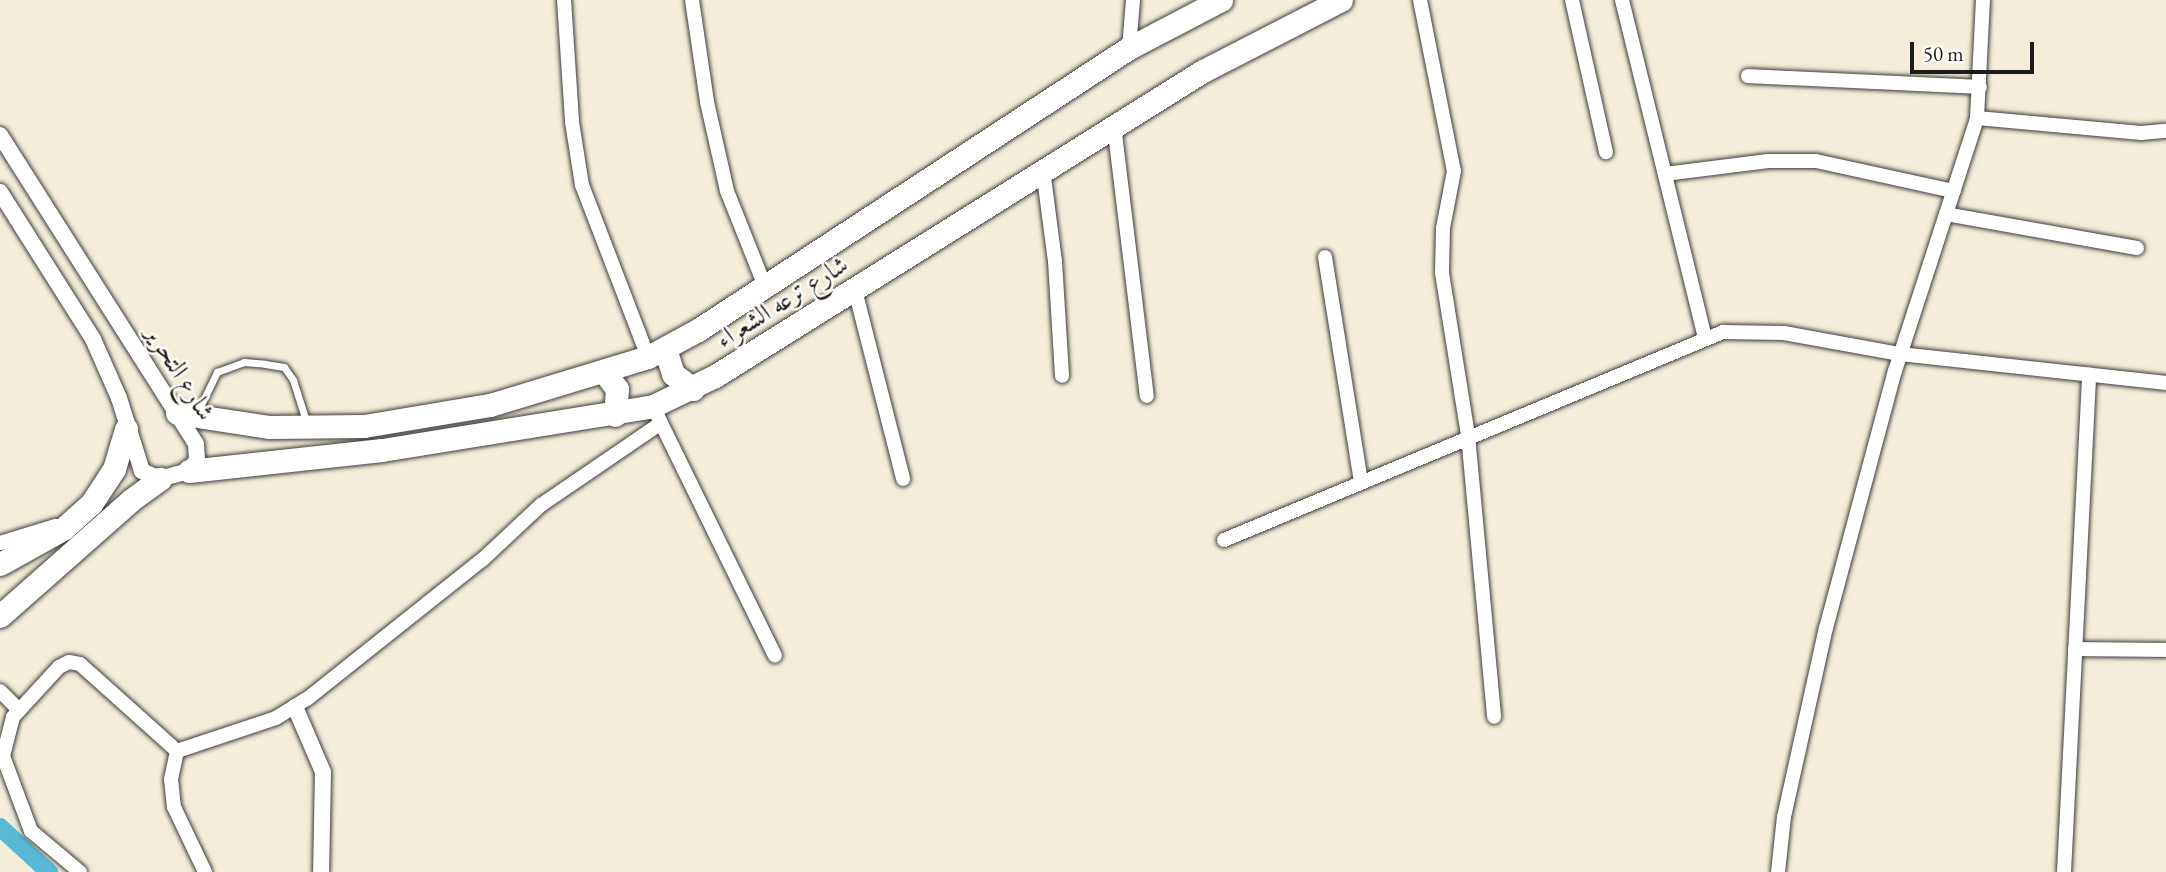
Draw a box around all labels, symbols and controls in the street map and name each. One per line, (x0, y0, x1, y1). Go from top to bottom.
scale bar (1914, 28, 2038, 72)
text: 50 m (1923, 40, 1964, 67)
street label: شارع ترعه الشعراء (710, 249, 854, 355)
street label: شارع التحرير (139, 320, 221, 426)

